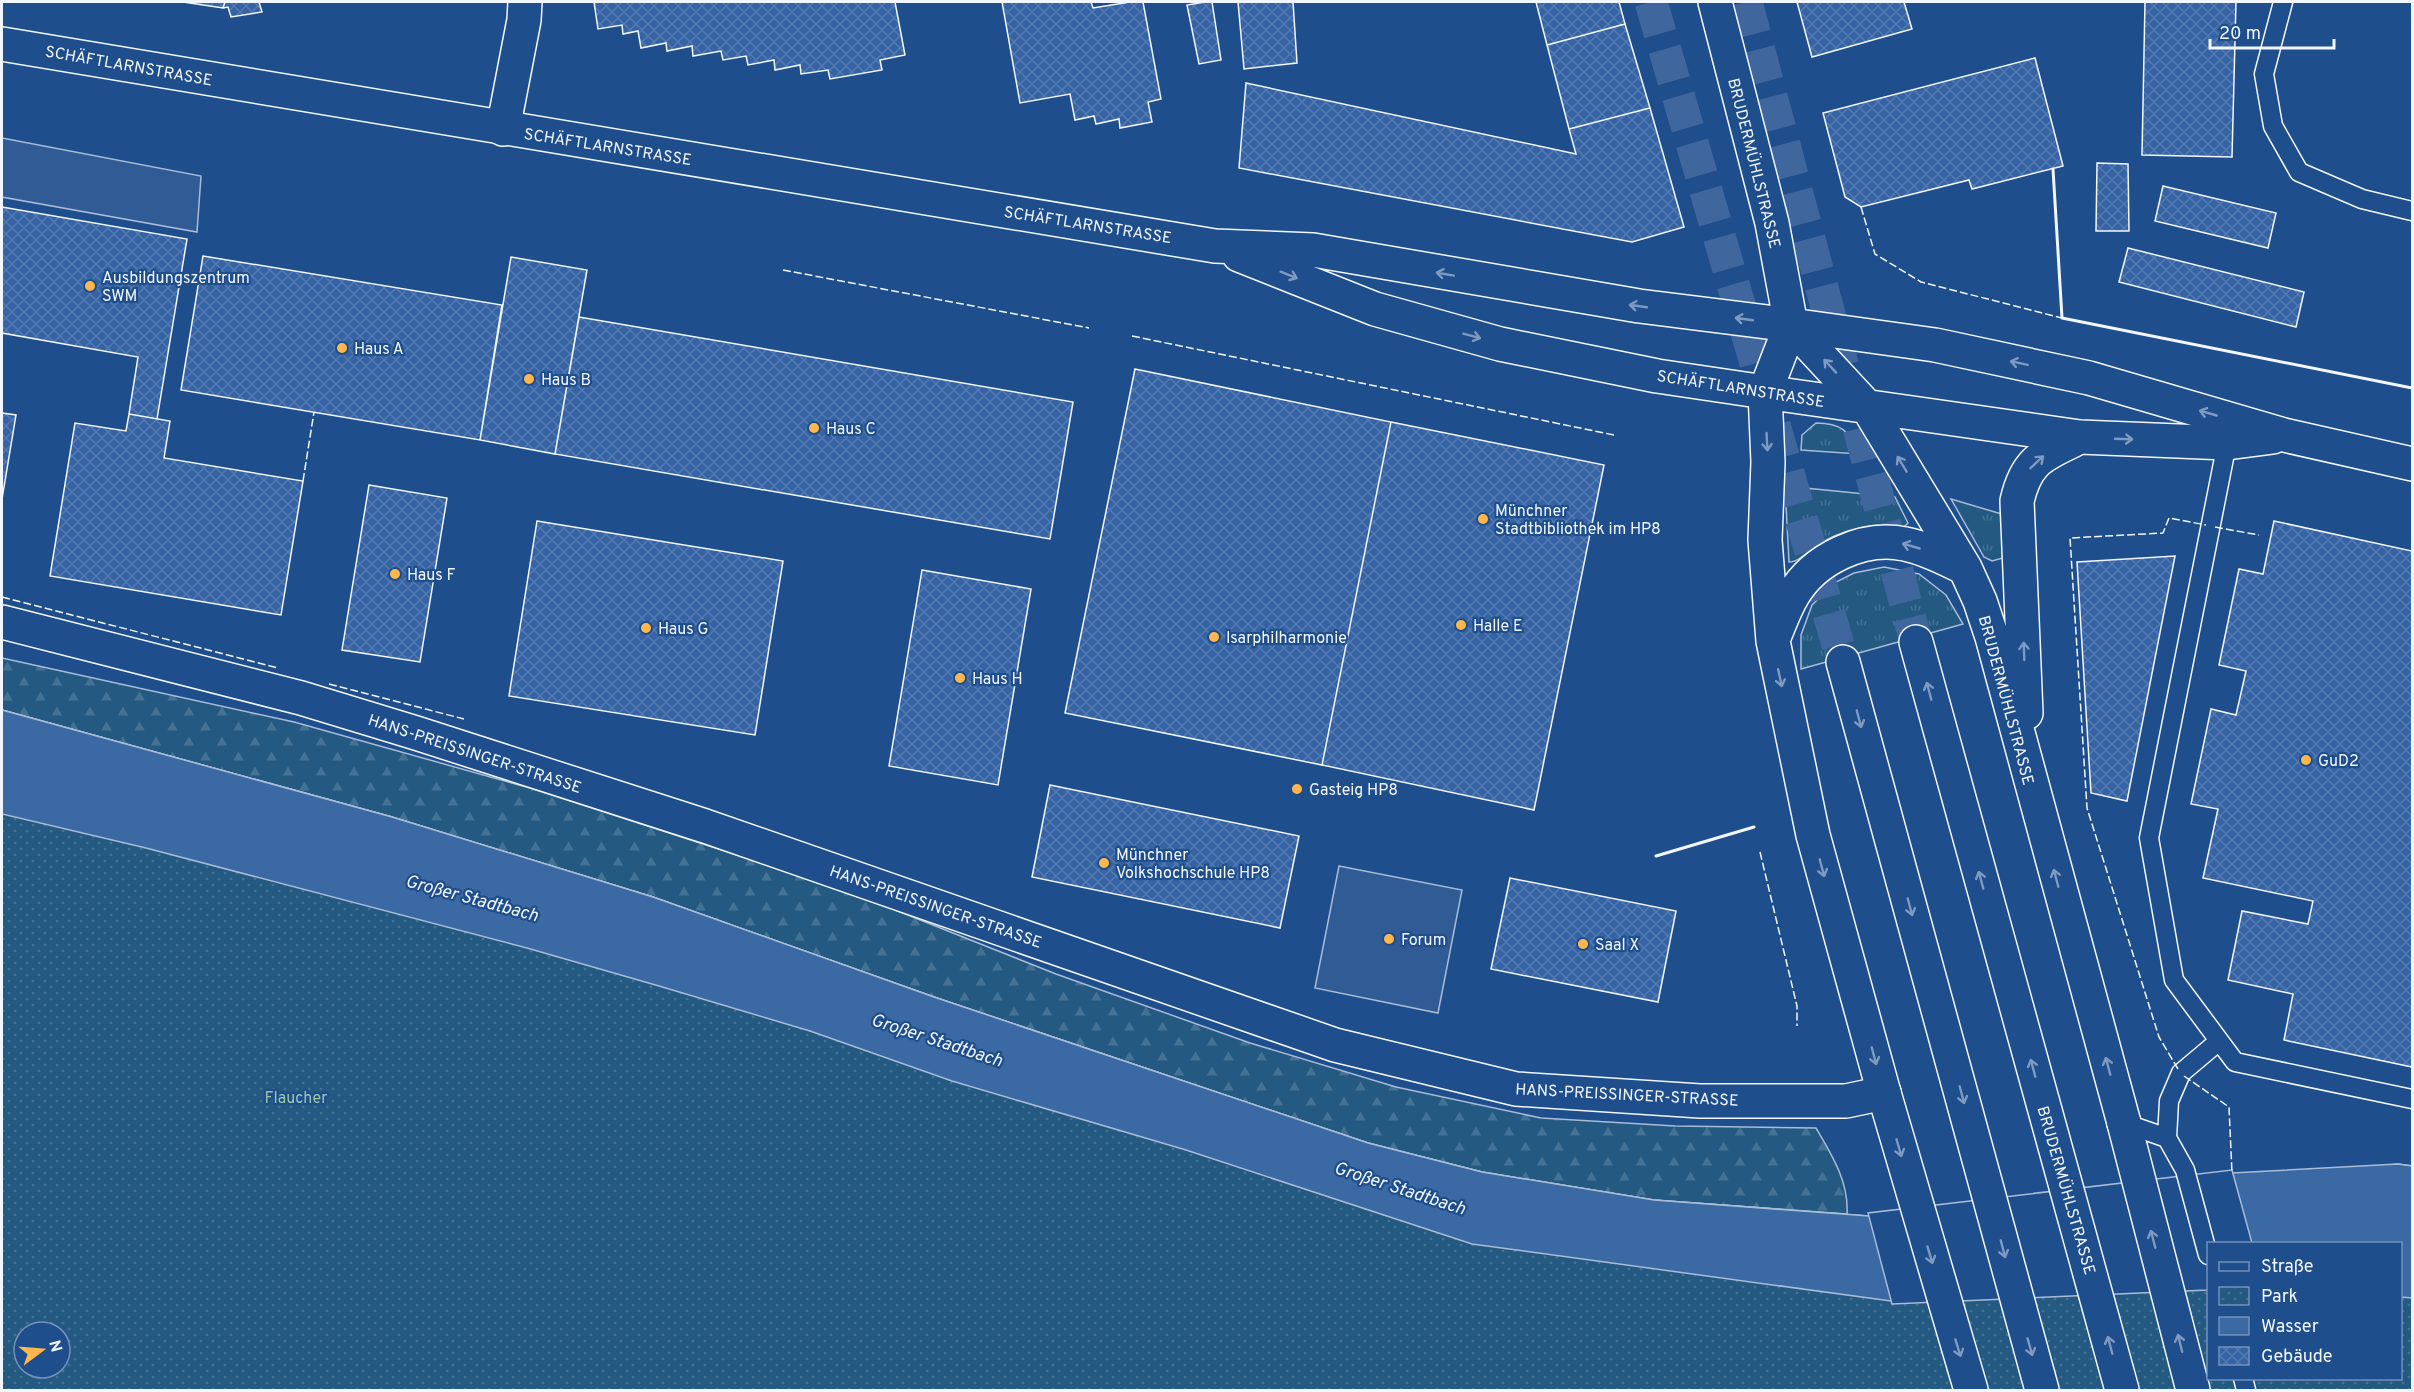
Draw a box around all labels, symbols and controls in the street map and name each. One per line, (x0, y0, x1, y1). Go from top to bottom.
scale bar (2210, 12, 2334, 50)
text: 20 m (2219, 23, 2261, 46)
street label: SCHÄFTLARNSTRASSE (43, 41, 214, 92)
street label: BRUDERMÜHLSTRASSE (1722, 76, 1786, 251)
street label: SCHÄFTLARNSTRASSE (522, 124, 693, 171)
street label: SCHÄFTLARNSTRASSE (1002, 202, 1173, 249)
one-way arrow (1436, 268, 1456, 279)
place label: Ausbildungszentrum SWM (102, 269, 250, 307)
one-way arrow (1279, 270, 1298, 281)
marker: Ausbildungszentrum SWM (83, 279, 97, 293)
one-way arrow (1628, 300, 1648, 311)
one-way arrow (1734, 313, 1754, 324)
one-way arrow (1462, 331, 1481, 342)
place label: Haus A (354, 340, 404, 360)
marker: Haus A (335, 341, 349, 355)
one-way arrow (2010, 357, 2029, 369)
one-way arrow (1822, 359, 1837, 374)
street label: SCHÄFTLARNSTRASSE (1655, 366, 1826, 413)
place label: Haus B (541, 371, 591, 391)
marker: Haus B (522, 372, 536, 386)
one-way arrow (2199, 407, 2218, 418)
place label: Haus C (826, 420, 876, 440)
marker: Haus C (807, 421, 821, 435)
one-way arrow (1762, 431, 1773, 451)
one-way arrow (2114, 433, 2134, 444)
one-way arrow (2029, 455, 2044, 469)
one-way arrow (1895, 456, 1907, 473)
place label: Münchner Stadtbibliothek im HP8 (1495, 502, 1661, 540)
marker: Münchner Stadtbibliothek im HP8 (1476, 512, 1490, 526)
one-way arrow (1902, 540, 1921, 551)
place label: Haus F (407, 566, 455, 586)
marker: Haus F (388, 567, 402, 581)
street label: BRUDERMÜHLSTRASSE (1973, 613, 2039, 788)
place label: Halle E (1473, 617, 1522, 637)
marker: Halle E (1454, 618, 1468, 632)
place label: Haus G (658, 620, 708, 640)
marker: Haus G (639, 621, 653, 635)
place label: Isarphilharmonie (1226, 629, 1347, 649)
marker: Isarphilharmonie (1207, 630, 1221, 644)
one-way arrow (2018, 641, 2029, 661)
one-way arrow (1775, 667, 1786, 687)
place label: Haus H (972, 670, 1023, 690)
marker: Haus H (953, 671, 967, 685)
one-way arrow (1923, 682, 1935, 701)
one-way arrow (1853, 709, 1865, 728)
street label: HANS-PREISSINGER-STRASSE (365, 711, 584, 799)
place label: GuD2 (2318, 752, 2359, 772)
marker: GuD2 (2299, 753, 2313, 767)
place label: Gasteig HP8 (1309, 781, 1398, 801)
marker: Gasteig HP8 (1290, 782, 1304, 796)
place label: Münchner Volkshochschule HP8 (1116, 846, 1270, 884)
marker: Münchner Volkshochschule HP8 (1097, 856, 1111, 870)
one-way arrow (1817, 858, 1828, 877)
street label: HANS-PREISSINGER-STRASSE (826, 862, 1044, 954)
one-way arrow (2050, 869, 2062, 888)
one-way arrow (1975, 870, 1986, 889)
water label: Großer Stadtbach (403, 871, 541, 928)
one-way arrow (1905, 897, 1916, 916)
place label: Forum (1401, 931, 1446, 951)
marker: Forum (1382, 932, 1396, 946)
place label: Saal X (1595, 936, 1639, 956)
marker: Saal X (1576, 937, 1590, 951)
water label: Großer Stadtbach (868, 1009, 1005, 1074)
one-way arrow (1868, 1046, 1880, 1065)
one-way arrow (2102, 1057, 2113, 1076)
one-way arrow (2027, 1058, 2038, 1077)
street label: HANS-PREISSINGER-STRASSE (1515, 1080, 1739, 1112)
one-way arrow (1957, 1085, 1968, 1104)
park label: Flaucher (265, 1089, 327, 1109)
street label: BRUDERMÜHLSTRASSE (2031, 1103, 2101, 1277)
one-way arrow (1894, 1139, 1905, 1158)
water label: Großer Stadtbach (1331, 1157, 1468, 1222)
one-way arrow (2147, 1230, 2159, 1249)
one-way arrow (1998, 1239, 2010, 1258)
legend (2207, 1242, 2402, 1380)
one-way arrow (1925, 1245, 1936, 1264)
text: Straße (2261, 1256, 2313, 1279)
text: Park (2261, 1286, 2298, 1309)
text: Wasser (2261, 1316, 2319, 1339)
north arrow (12, 1320, 72, 1380)
one-way arrow (2174, 1334, 2186, 1353)
one-way arrow (2103, 1336, 2115, 1355)
one-way arrow (2025, 1337, 2036, 1356)
text: N (43, 1338, 66, 1355)
one-way arrow (1953, 1338, 1964, 1357)
text: Gebäude (2261, 1346, 2333, 1369)

